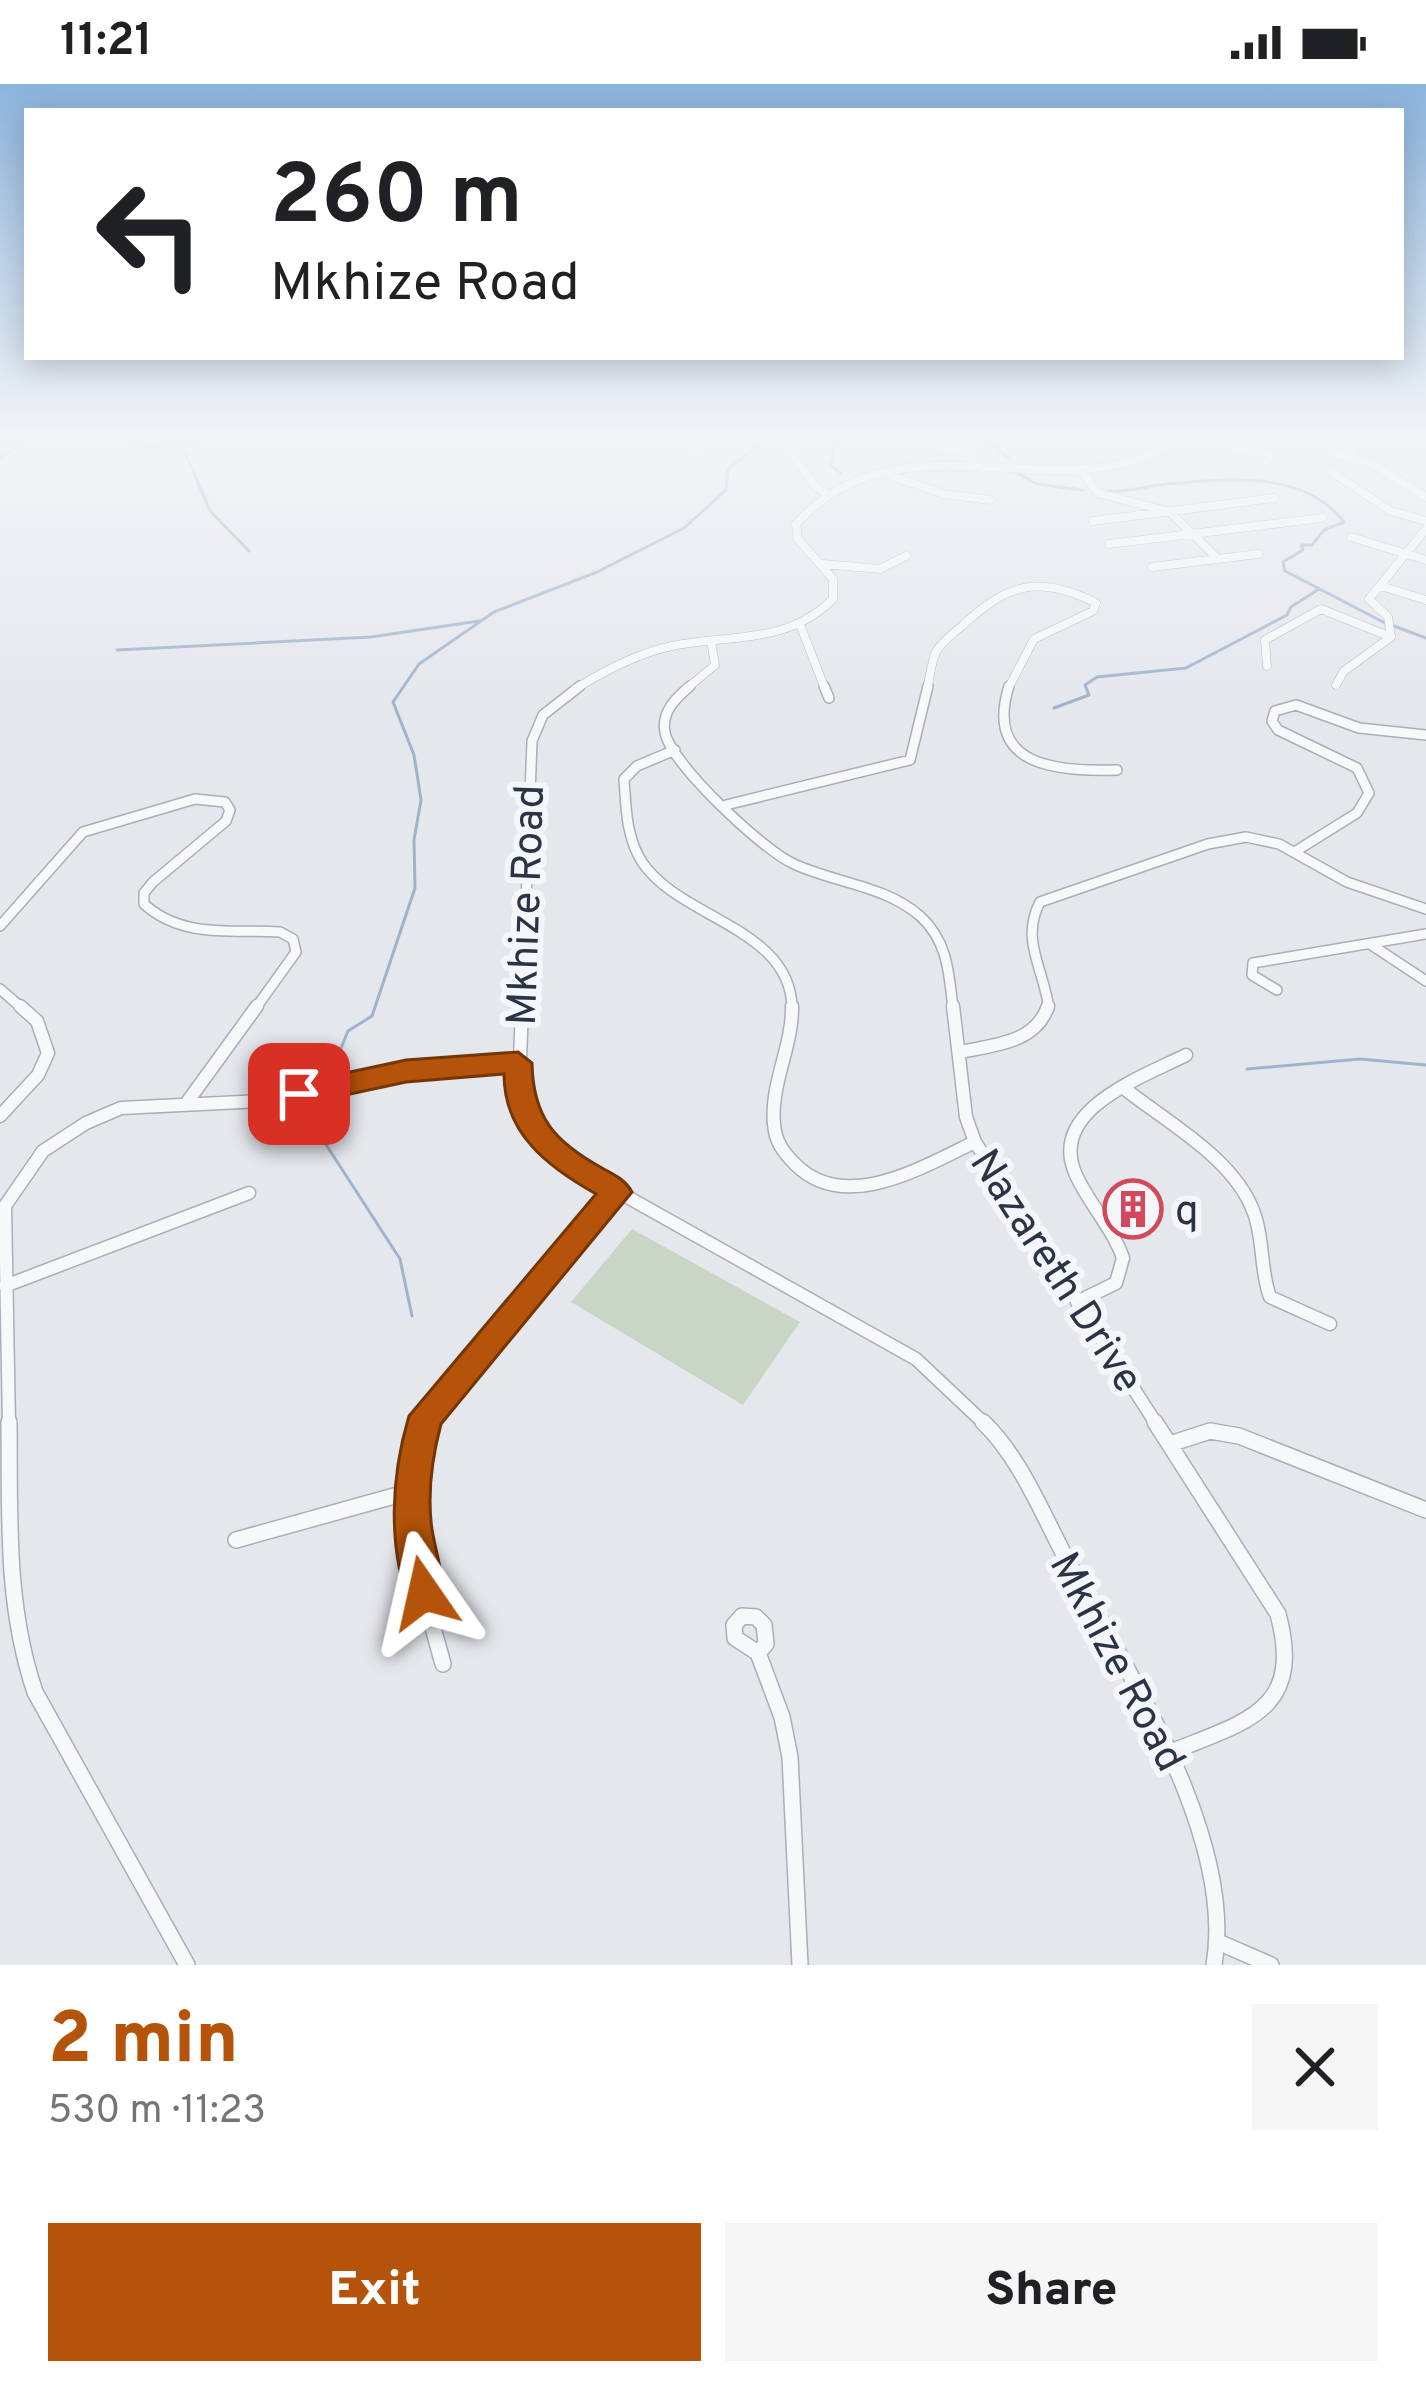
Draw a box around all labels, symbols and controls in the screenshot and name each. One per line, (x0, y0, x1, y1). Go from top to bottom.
text: 11:21 (60, 14, 152, 71)
text: 260 m (270, 147, 523, 253)
icon: left (72, 156, 228, 312)
text: Mkhize Road (270, 251, 580, 320)
street label: Mkhize Road (498, 784, 559, 1026)
pin (248, 1043, 350, 1145)
icon: arrive (266, 1061, 332, 1127)
street label: Nazareth Drive (956, 1141, 1153, 1404)
building icon: q (1102, 1178, 1164, 1240)
place label: q (1175, 1187, 1199, 1240)
position arrow (361, 1530, 487, 1656)
street label: Mkhize Road (1035, 1544, 1195, 1782)
text: 2 min (48, 1997, 238, 2089)
button: close (1252, 2004, 1378, 2130)
text: 530 m · 11:23 (48, 2088, 266, 2137)
button: Exit (48, 2223, 701, 2361)
button: Share (725, 2223, 1378, 2361)

